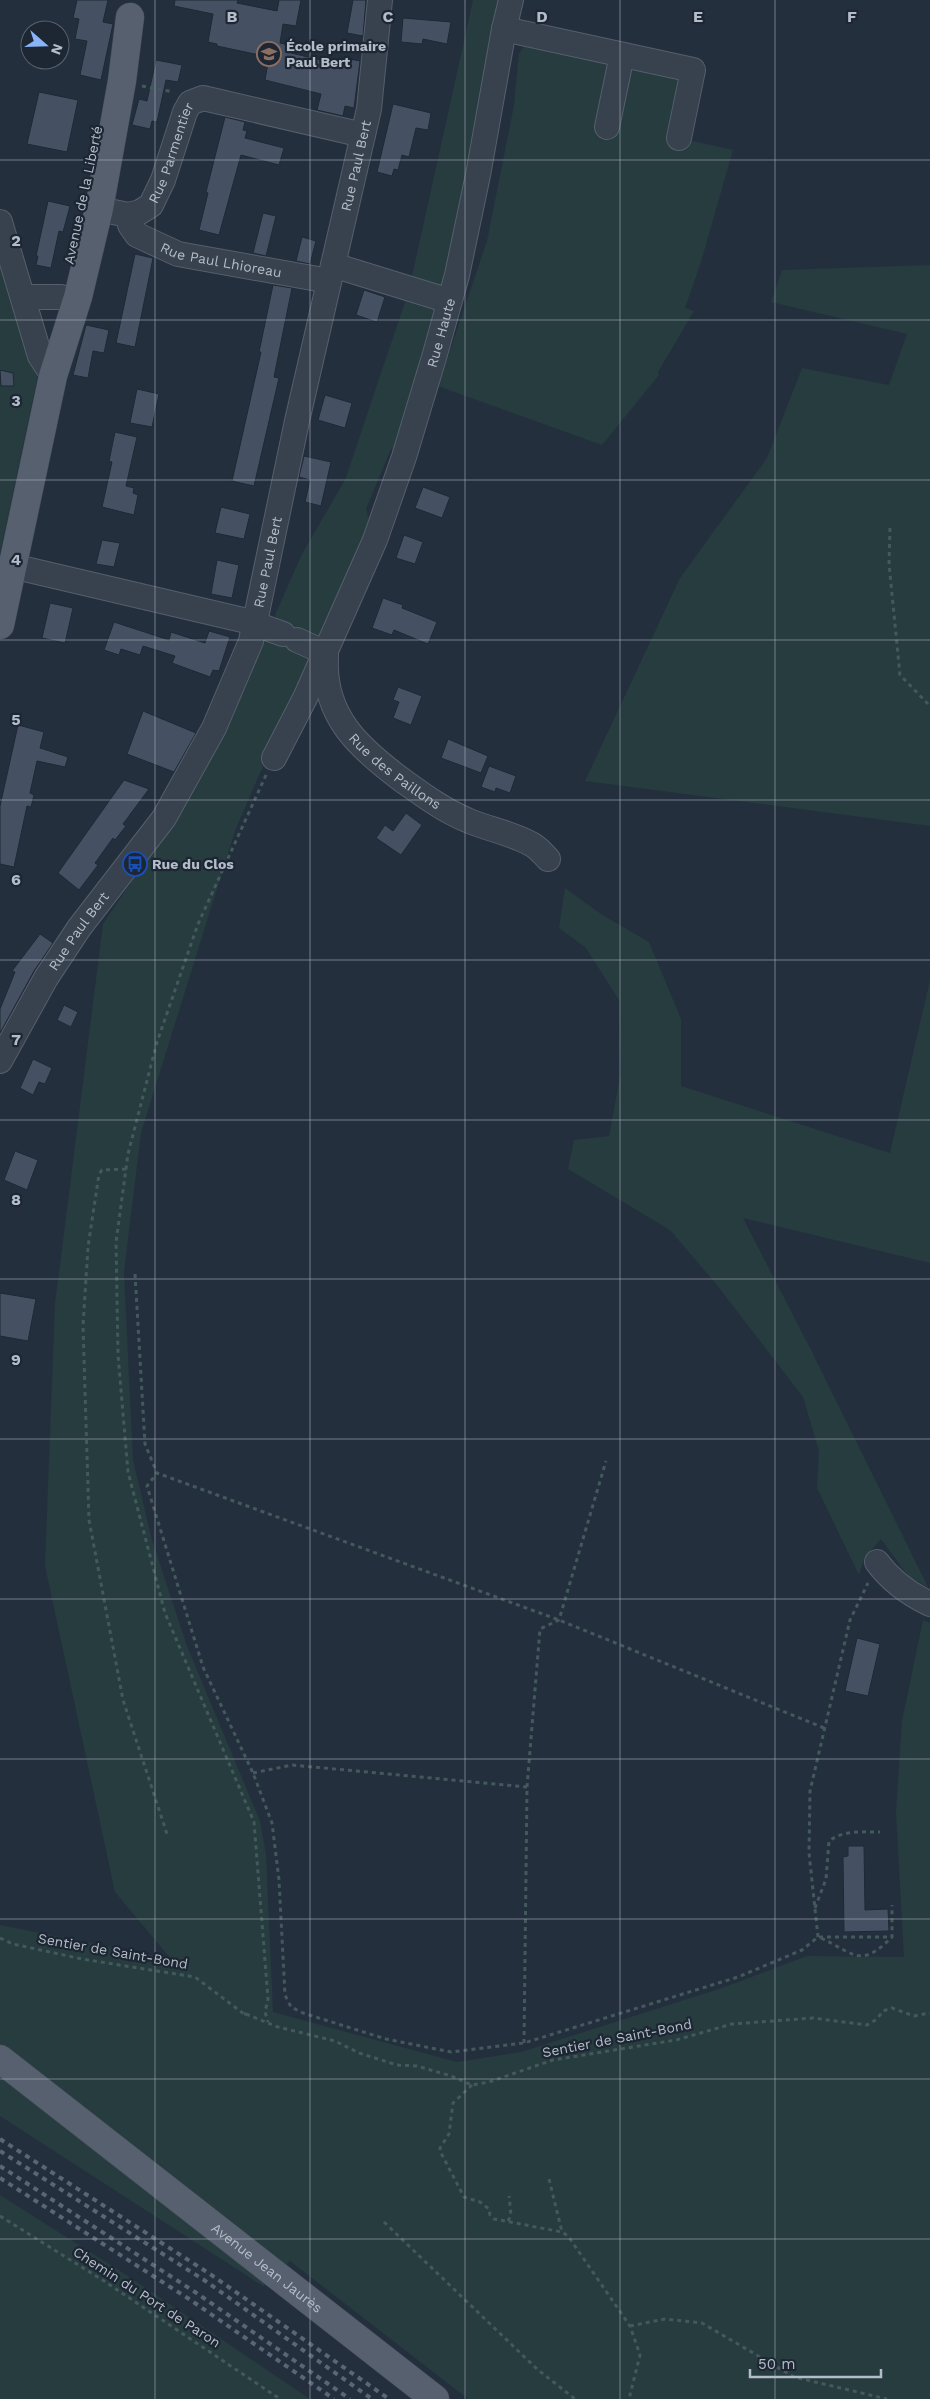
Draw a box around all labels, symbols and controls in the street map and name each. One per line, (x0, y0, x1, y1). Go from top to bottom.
text: B (227, 7, 238, 26)
text: C (383, 7, 394, 26)
text: D (536, 7, 548, 26)
text: E (693, 7, 703, 26)
text: F (847, 7, 857, 26)
north arrow (20, 20, 70, 70)
place label: École primaire Paul Bert (286, 38, 386, 70)
school or university icon: École primaire Paul Bert (256, 41, 282, 67)
text: N (48, 42, 67, 57)
street label: Rue Parmentier (145, 99, 197, 206)
street label: Rue Paul Bert (338, 119, 374, 213)
street label: Avenue de la Liberté (61, 124, 105, 266)
text: 2 (11, 231, 21, 250)
street label: Rue Paul Lhioreau (158, 239, 283, 280)
street label: Rue Haute (423, 296, 458, 369)
text: 3 (11, 391, 21, 410)
street label: Rue Paul Bert (250, 515, 285, 609)
text: 4 (11, 550, 21, 569)
text: 5 (11, 710, 21, 729)
street label: Rue des Paillons (346, 730, 444, 813)
bus stop icon: Rue du Clos (122, 851, 148, 877)
place label: Rue du Clos (152, 856, 234, 872)
text: 6 (11, 870, 21, 889)
street label: Rue Paul Bert (45, 889, 112, 973)
text: 7 (11, 1030, 21, 1049)
text: 8 (11, 1190, 21, 1209)
text: 9 (11, 1350, 21, 1369)
street label: Sentier de Saint-Bond (37, 1930, 189, 1972)
street label: Sentier de Saint-Bond (541, 2016, 693, 2060)
street label: Avenue Jean Jaurès (209, 2220, 326, 2316)
street label: Chemin du Port de Paron (70, 2243, 224, 2351)
scale bar (750, 2346, 881, 2378)
text: 50 m (758, 2355, 795, 2373)

